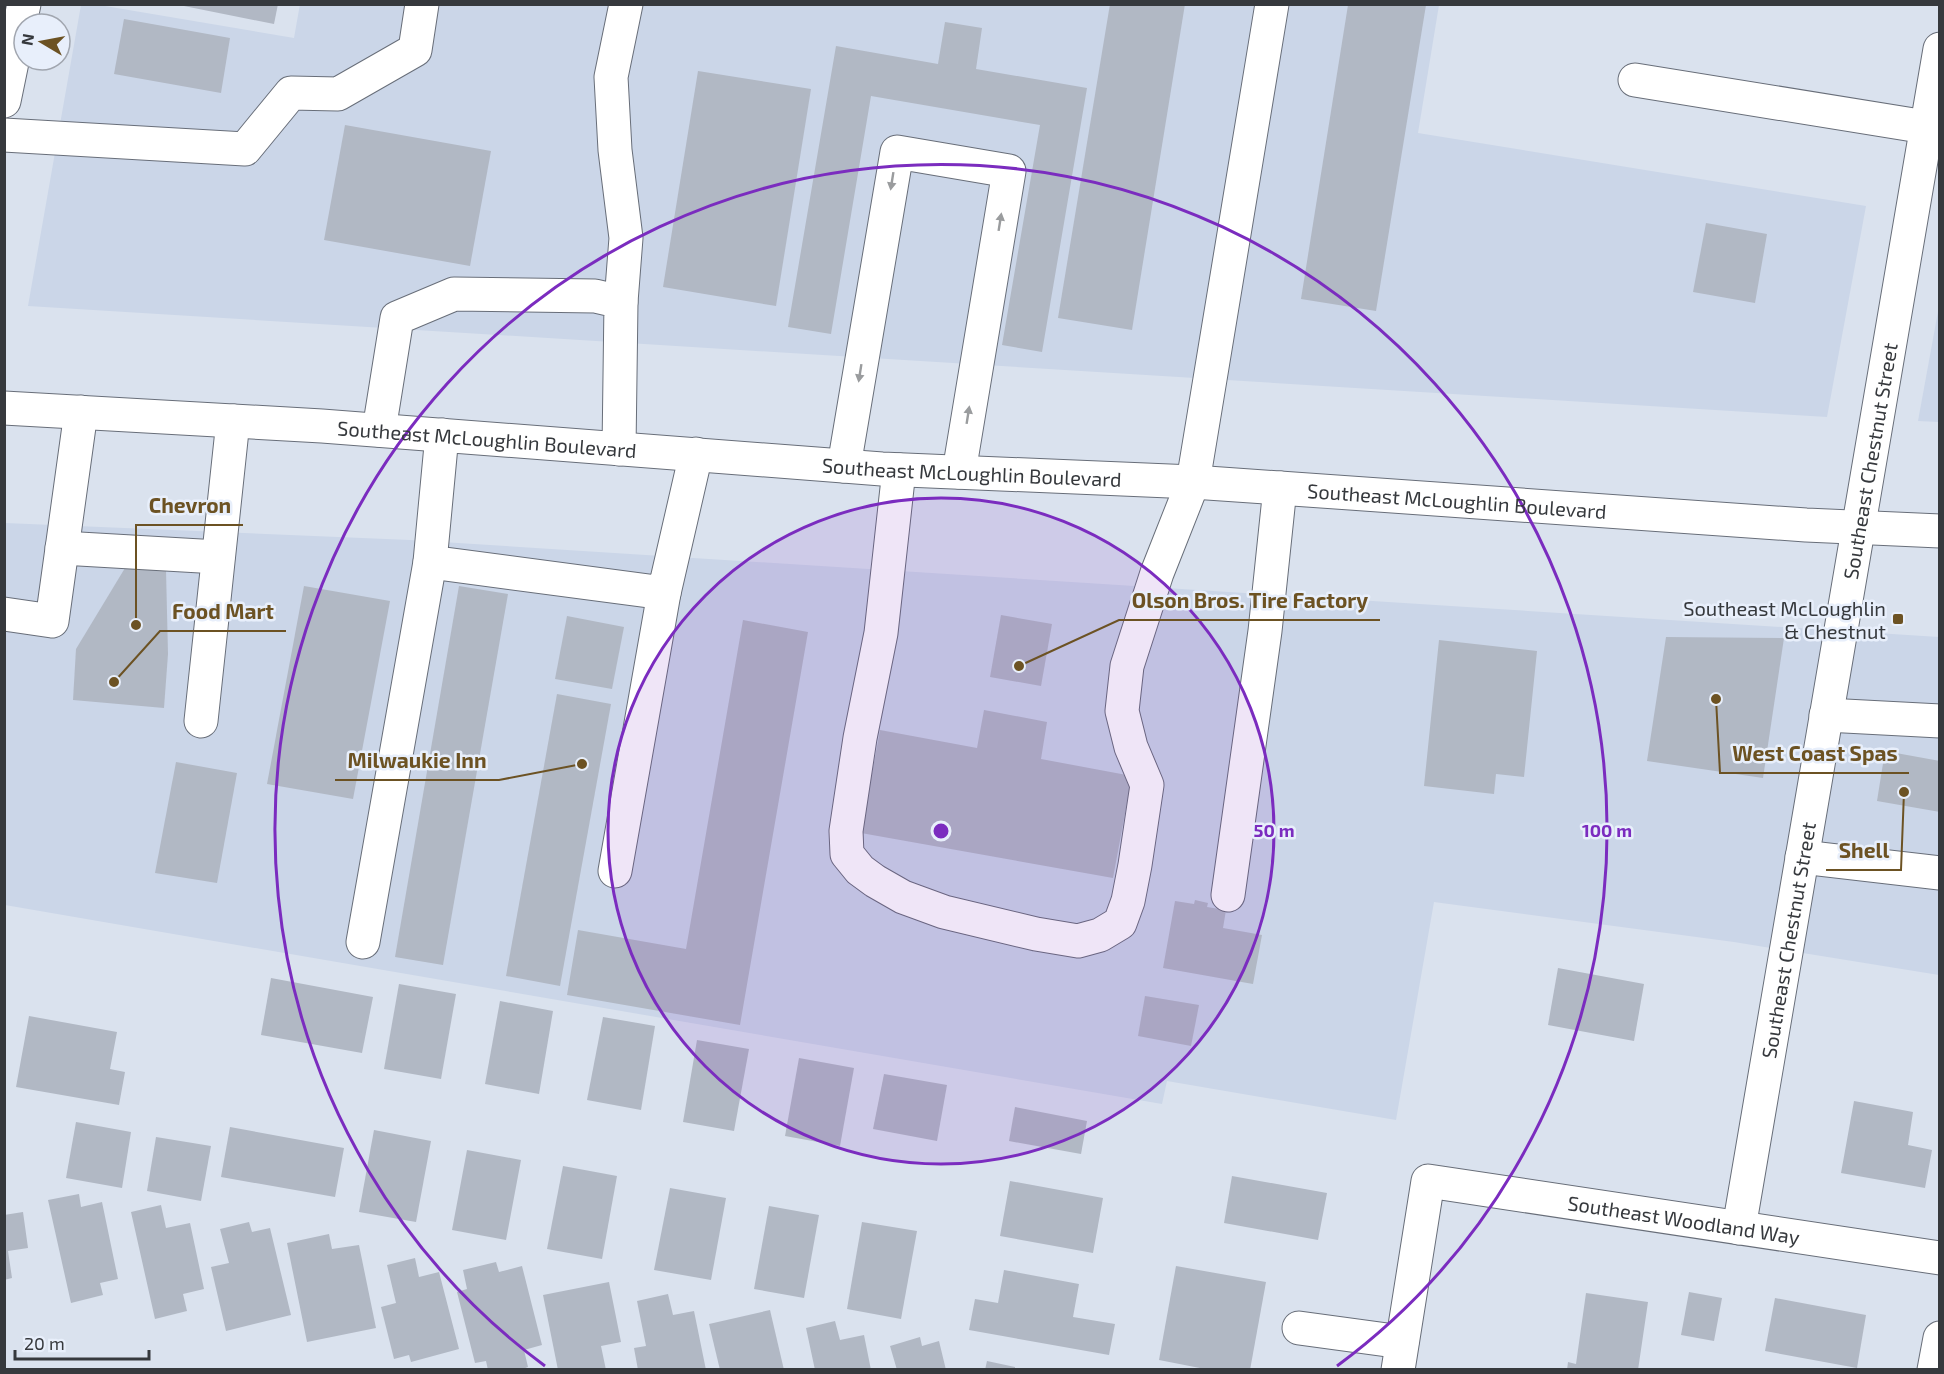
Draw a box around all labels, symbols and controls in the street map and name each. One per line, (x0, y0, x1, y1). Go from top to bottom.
north arrow (12, 12, 72, 72)
text: N (16, 32, 37, 47)
one-way arrow (887, 171, 896, 190)
one-way arrow (996, 213, 1005, 232)
street label: Southeast Chestnut Street (1838, 341, 1902, 581)
one-way arrow (855, 364, 864, 383)
one-way arrow (964, 405, 973, 424)
street label: Southeast McLoughlin Boulevard (337, 415, 638, 462)
street label: Southeast McLoughlin Boulevard (821, 452, 1122, 491)
street label: Southeast McLoughlin Boulevard (1306, 478, 1607, 523)
callout: Chevron (136, 486, 243, 525)
text: Chevron (149, 492, 231, 517)
callout: Olson Bros. Tire Factory (1119, 581, 1380, 620)
text: Olson Bros. Tire Factory (1132, 587, 1368, 613)
callout: Food Mart (160, 592, 286, 631)
place label: Southeast McLoughlin & Chestnut (1683, 596, 1886, 643)
text: Food Mart (172, 598, 274, 623)
marker: Southeast McLoughlin & Chestnut (1891, 612, 1905, 626)
callout: West Coast Spas (1720, 734, 1909, 773)
text: West Coast Spas (1732, 740, 1898, 765)
callout: Milwaukie Inn (335, 741, 499, 780)
text: Milwaukie Inn (347, 747, 487, 772)
text: 50 m (1253, 819, 1295, 841)
text: 100 m (1582, 819, 1632, 841)
street label: Southeast Chestnut Street (1756, 820, 1820, 1060)
centre of rings (931, 821, 951, 841)
callout: Shell (1826, 831, 1901, 870)
text: Shell (1839, 837, 1889, 862)
street label: Southeast Woodland Way (1566, 1190, 1802, 1249)
scale bar (15, 1323, 148, 1361)
text: 20 m (24, 1332, 65, 1354)

